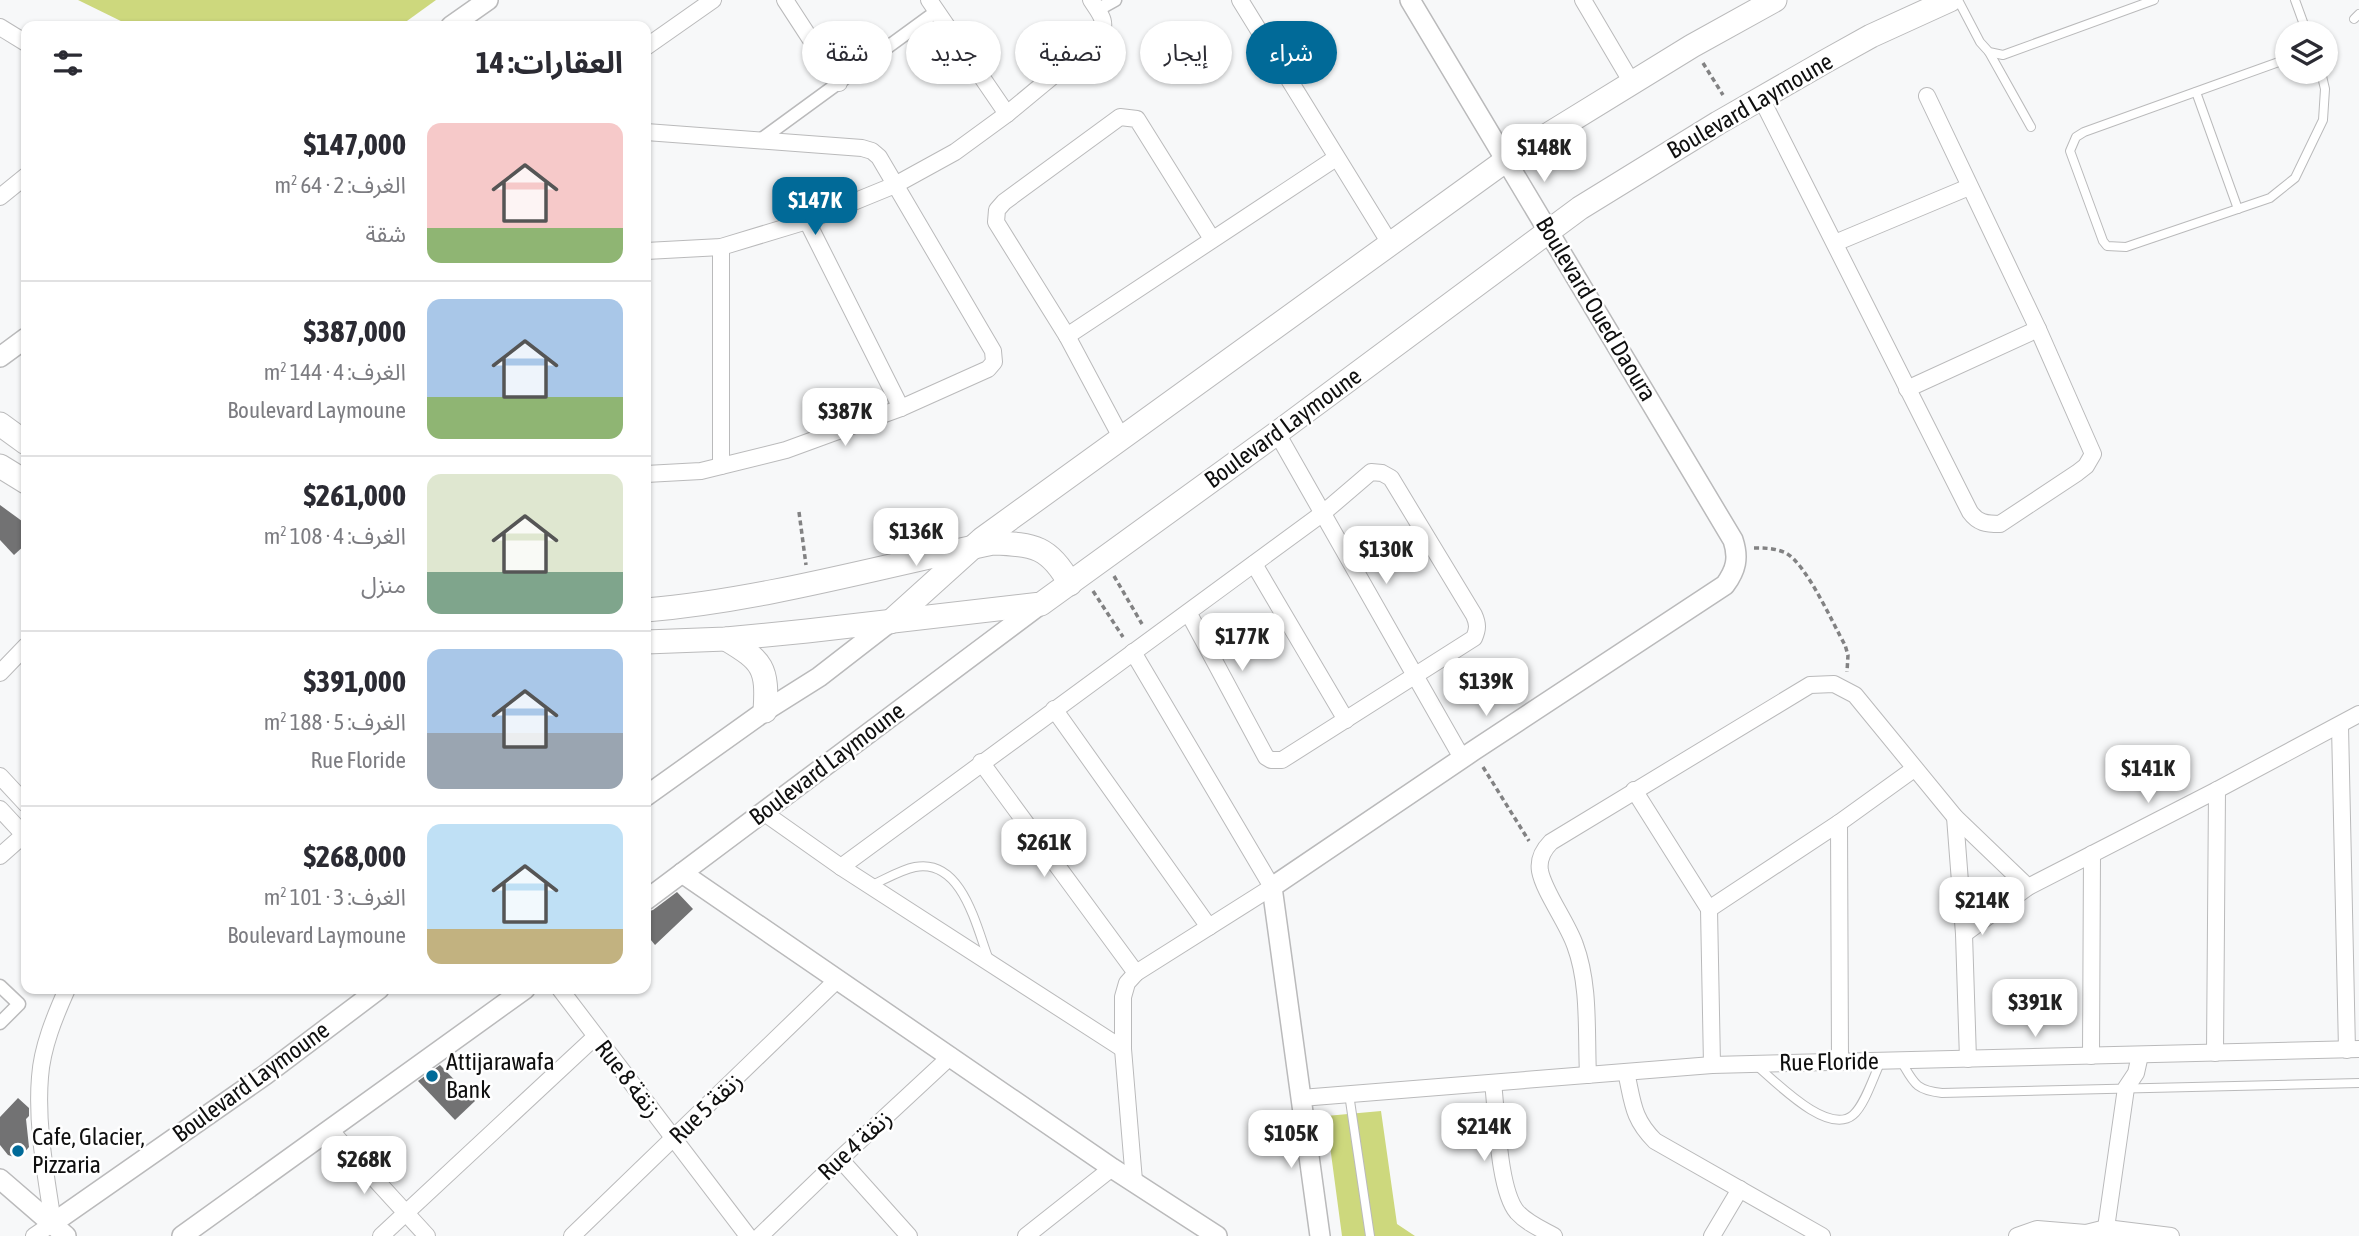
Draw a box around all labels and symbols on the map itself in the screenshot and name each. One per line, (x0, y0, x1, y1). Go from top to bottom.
street label: Boulevard Laymoune (1662, 47, 1837, 164)
pin: $148K (1495, 124, 1593, 184)
pin: $147K (766, 177, 864, 237)
street label: Boulevard Oued Daoura (1531, 212, 1662, 406)
street label: Boulevard Laymoune (1199, 362, 1366, 493)
pin: $387K (796, 388, 894, 448)
pin: $136K (867, 508, 965, 568)
pin: $130K (1337, 526, 1435, 586)
pin: $177K (1193, 614, 1291, 673)
pin: $139K (1437, 658, 1535, 718)
street label: Boulevard Laymoune (744, 697, 909, 831)
pin: $141K (2099, 746, 2197, 805)
pin: $261K (995, 820, 1093, 879)
pin: $214K (1933, 878, 2031, 937)
pin: $391K (1986, 979, 2084, 1039)
street label: Boulevard Laymoune (167, 1016, 334, 1147)
street label: Rue 8 زنقة (589, 1035, 667, 1123)
street label: Rue Floride (1779, 1047, 1879, 1076)
place label: Attijarawafa Bank (446, 1048, 555, 1103)
street label: Rue 5 زنقة (664, 1067, 748, 1149)
marker: Attijarawafa Bank (424, 1068, 440, 1084)
street label: Rue 4 زنقة (812, 1104, 898, 1186)
pin: $214K (1435, 1104, 1533, 1163)
pin: $105K (1242, 1110, 1340, 1170)
place label: Cafe, Glacier, Pizzaria (32, 1123, 145, 1178)
pin: $268K (315, 1136, 413, 1196)
marker: Cafe, Glacier, Pizzaria (10, 1143, 26, 1159)

